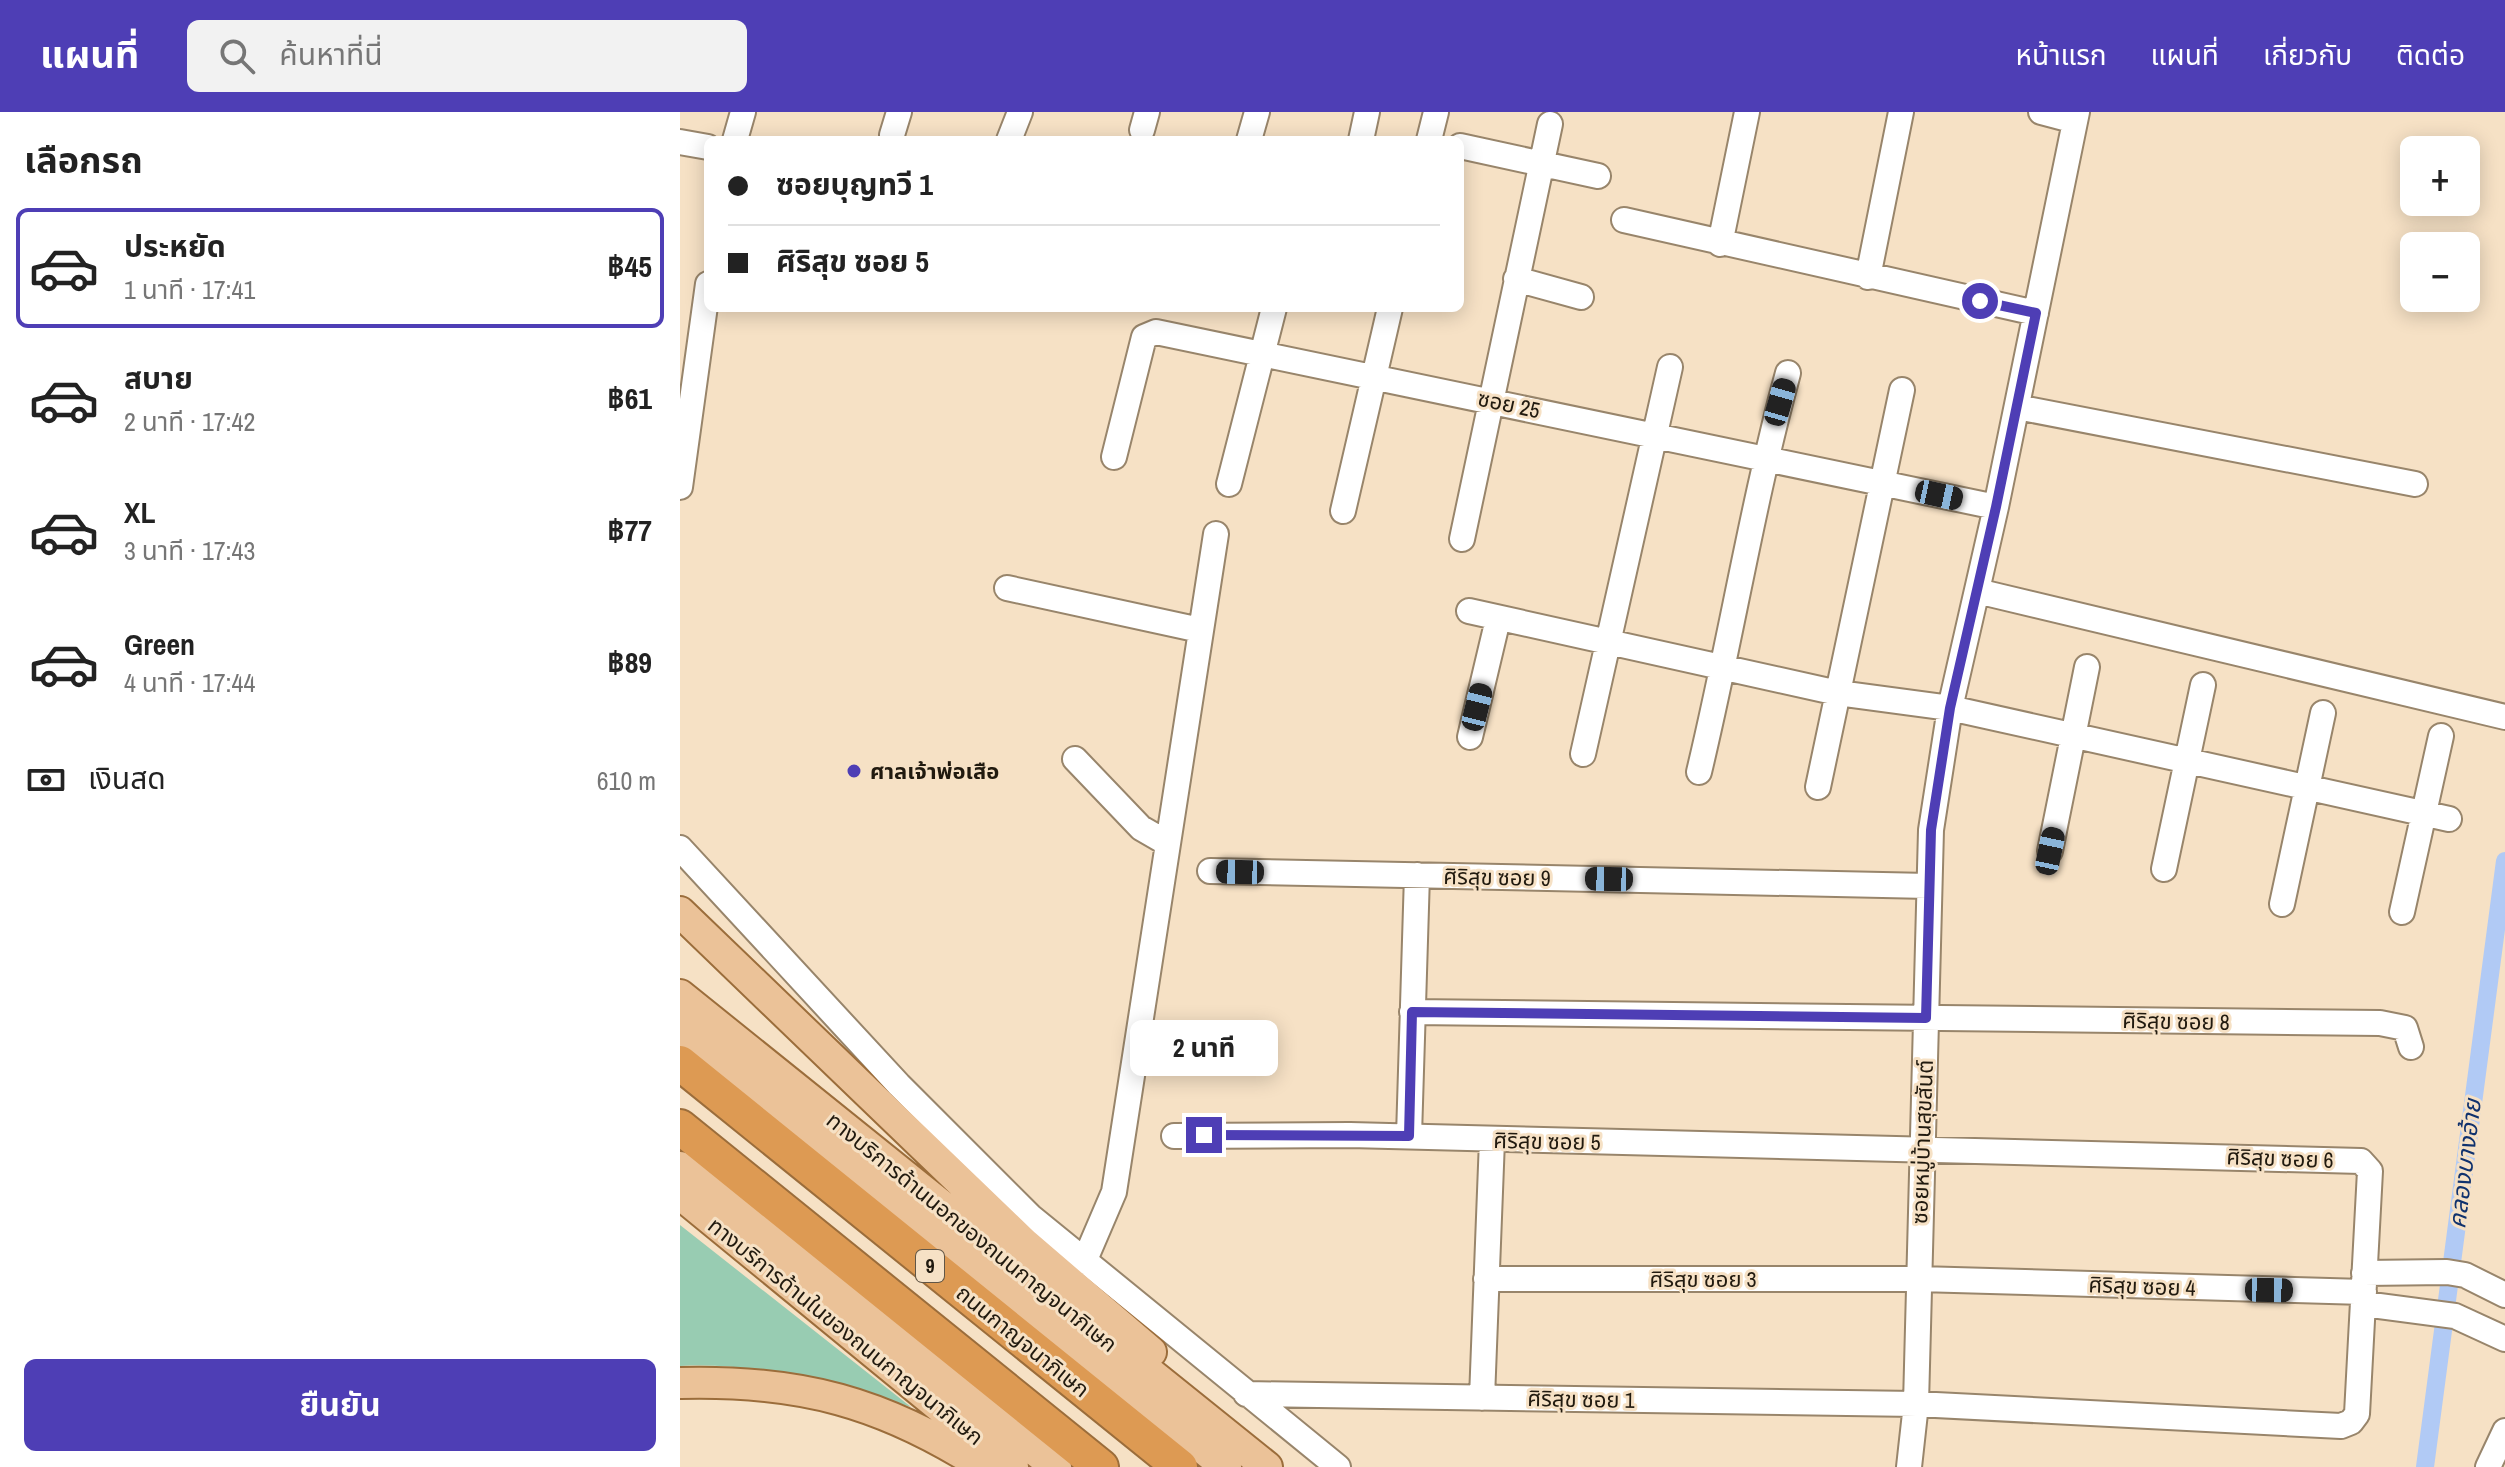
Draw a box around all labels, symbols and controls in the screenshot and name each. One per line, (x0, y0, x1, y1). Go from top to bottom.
search box (187, 20, 747, 92)
text: แผนที่ (40, 29, 139, 80)
icon: search (215, 34, 259, 78)
text: ค้นหาที่นี่ (279, 34, 383, 74)
text: หน้าแรก (2016, 36, 2107, 74)
text: แผนที่ (2151, 36, 2219, 74)
text: เกี่ยวกับ (2263, 36, 2352, 74)
text: ติดต่อ (2396, 36, 2465, 74)
text: เลือกรถ (24, 136, 143, 184)
map controls (2400, 136, 2480, 312)
button: + (2400, 136, 2480, 216)
text: ซอยบุญทวี 1 (776, 164, 933, 204)
text: ประหยัด (124, 226, 226, 266)
icon: car (28, 232, 100, 304)
button: − (2400, 232, 2480, 312)
text: ศิริสุข ซอย 5 (776, 241, 929, 281)
text: ฿45 (607, 246, 652, 286)
text: 1 นาที · 17:41 (124, 272, 255, 307)
route start (1962, 283, 1998, 319)
text: สบาย (124, 358, 193, 398)
icon: car (28, 364, 100, 436)
car (1762, 376, 1798, 428)
text: ฿61 (607, 378, 652, 418)
street label: ซอย 25 (1475, 383, 1543, 425)
text: 2 นาที · 17:42 (124, 404, 255, 439)
car (1913, 478, 1965, 512)
text: XL (124, 492, 155, 532)
icon: car (28, 496, 100, 568)
text: ฿77 (607, 510, 652, 550)
text: 3 นาที · 17:43 (124, 533, 255, 568)
text: Green (124, 624, 195, 664)
icon: car (28, 628, 100, 700)
text: ฿89 (607, 642, 652, 682)
text: 4 นาที · 17:44 (124, 665, 255, 700)
car (1460, 681, 1494, 733)
place label: ศาลเจ้าพ่อเสือ (870, 756, 999, 786)
icon: cash (24, 758, 68, 802)
text: เงินสด (88, 758, 166, 798)
marker: ศาลเจ้าพ่อเสือ (845, 762, 863, 780)
text: 610 m (597, 763, 656, 798)
car (2033, 825, 2067, 877)
car (1216, 860, 1264, 884)
street label: ศิริสุข ซอย 9 (1443, 861, 1551, 893)
car (1585, 867, 1633, 891)
street label: ศิริสุข ซอย 8 (2122, 1005, 2230, 1037)
callout: 2 นาที (1130, 1019, 1278, 1075)
text: 2 นาที (1173, 1030, 1235, 1065)
street label: ซอยหมู่บ้านสุขสันต์ (1904, 1059, 1940, 1225)
water label: คลองบางอ้าย (2440, 1096, 2488, 1230)
street label: ทางบริการด้านนอกของถนนกาญจนาภิเษก (821, 1107, 1123, 1357)
route end (1186, 1117, 1222, 1153)
street label: ศิริสุข ซอย 5 (1493, 1125, 1601, 1157)
street label: ศิริสุข ซอย 6 (2226, 1141, 2334, 1175)
street label: ทางบริการด้านในของถนนกาญจนาภิเษก (702, 1210, 990, 1452)
road number: 9 (916, 1250, 944, 1282)
street label: ศิริสุข ซอย 3 (1649, 1264, 1757, 1294)
street label: ศิริสุข ซอย 4 (2088, 1269, 2196, 1303)
car (2245, 1278, 2293, 1302)
street label: ถนนกาญจนาภิเษก (951, 1279, 1095, 1403)
button: ยืนยัน (24, 1359, 656, 1451)
street label: ศิริสุข ซอย 1 (1527, 1383, 1635, 1415)

